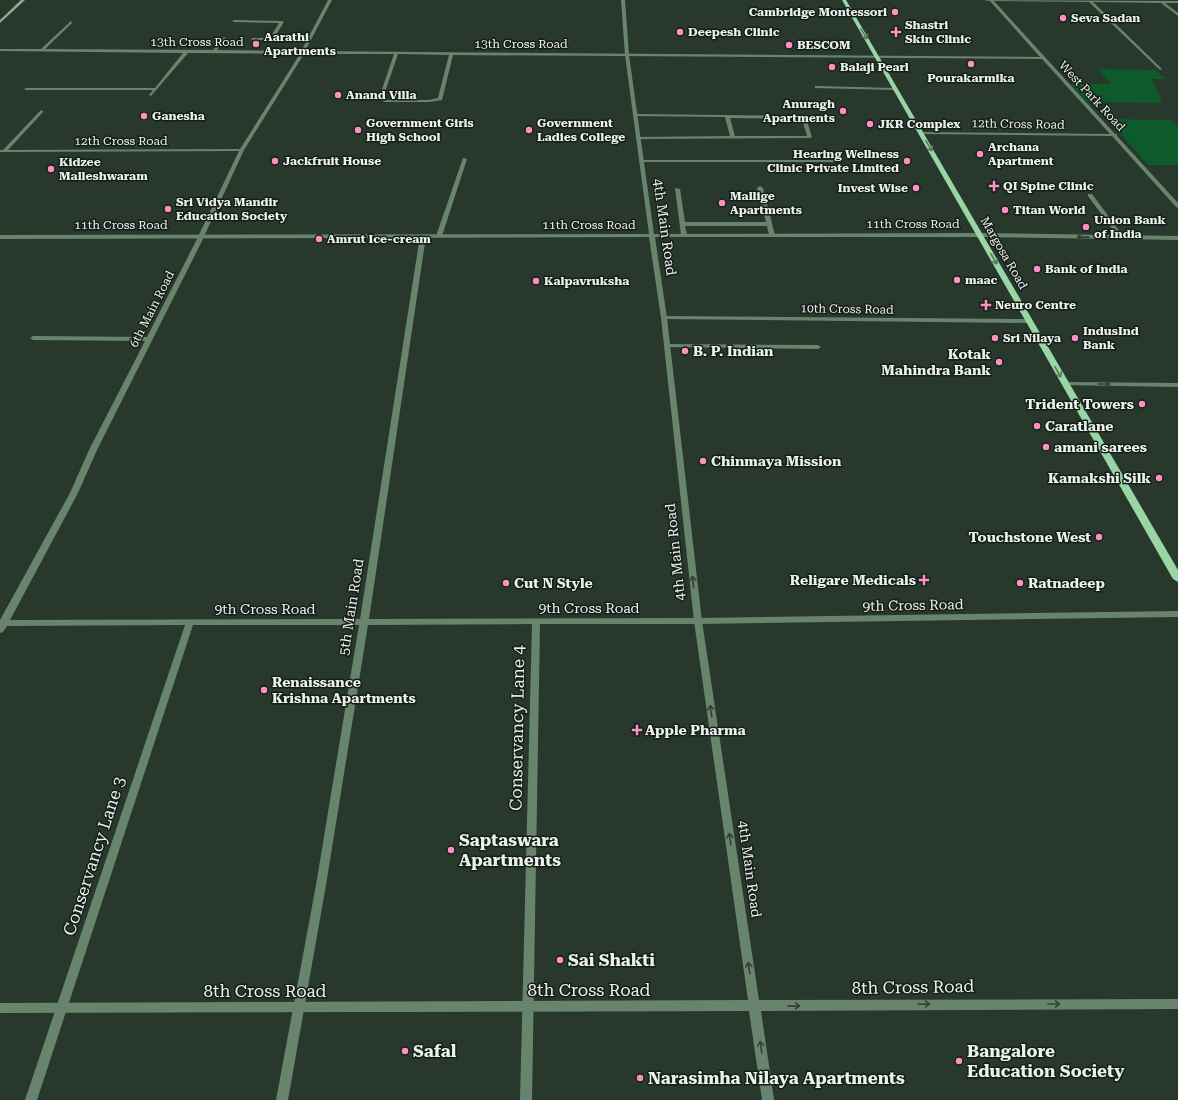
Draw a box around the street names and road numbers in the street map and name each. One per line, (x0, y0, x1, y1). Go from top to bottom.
street label: 13th Cross Road (150, 35, 244, 49)
street label: 13th Cross Road (474, 37, 568, 51)
street label: West Park Road (1056, 58, 1128, 134)
street label: 12th Cross Road (971, 116, 1065, 132)
street label: 12th Cross Road (74, 134, 168, 148)
street label: 4th Main Road (650, 177, 680, 277)
street label: Margosa Road (978, 214, 1030, 292)
street label: 11th Cross Road (866, 217, 960, 231)
street label: 11th Cross Road (74, 218, 168, 232)
street label: 11th Cross Road (542, 218, 636, 232)
street label: 6th Main Road (127, 268, 177, 350)
street label: 10th Cross Road (800, 301, 894, 317)
street label: 4th Main Road (662, 502, 688, 602)
street label: 5th Main Road (335, 557, 367, 657)
street label: 9th Cross Road (862, 596, 964, 614)
street label: 9th Cross Road (538, 600, 640, 616)
street label: 9th Cross Road (214, 601, 316, 617)
street label: Conservancy Lane 4 (506, 644, 528, 811)
street label: Conservancy Lane 3 (59, 774, 129, 938)
street label: 4th Main Road (735, 819, 765, 919)
street label: 8th Cross Road (851, 976, 975, 998)
street label: 8th Cross Road (528, 980, 651, 1000)
street label: 8th Cross Road (204, 981, 327, 1001)

